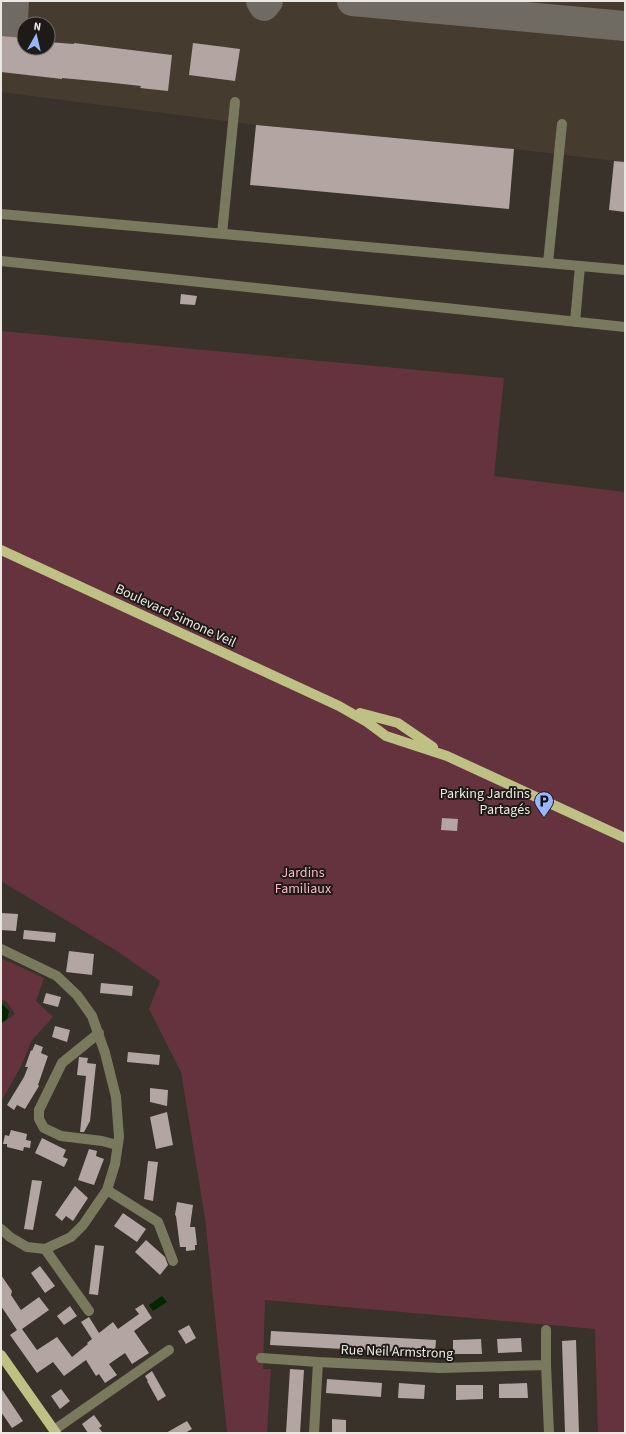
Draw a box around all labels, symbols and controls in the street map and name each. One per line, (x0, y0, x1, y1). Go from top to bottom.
north arrow (16, 16, 56, 56)
text: N (33, 19, 42, 35)
street label: Boulevard Simone Veil (112, 579, 240, 653)
place label: Parking Jardins Partagés (440, 784, 530, 820)
parking icon: Parking Jardins Partagés (533, 790, 555, 818)
park label: Jardins Familiaux (275, 863, 332, 899)
street label: Rue Neil Armstrong (340, 1340, 454, 1364)

